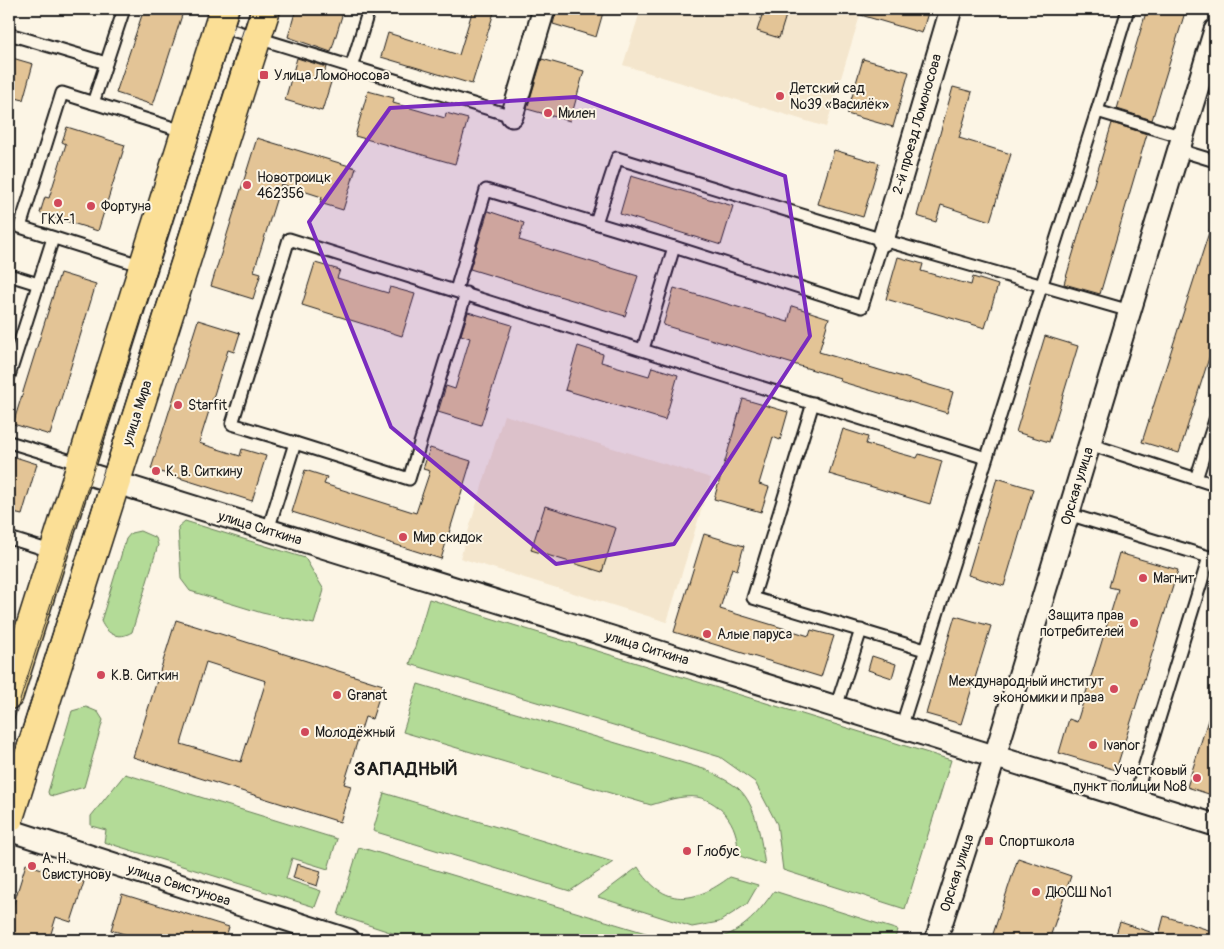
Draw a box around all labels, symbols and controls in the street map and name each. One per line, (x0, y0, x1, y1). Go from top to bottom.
street label: 2-й проезд Ломоносова (889, 52, 945, 196)
place label: Улица Ломоносова (274, 67, 390, 84)
marker: Улица Ломоносова (258, 69, 270, 81)
place label: Детский сад №39 «Василёк» (789, 80, 889, 113)
marker: Детский сад №39 «Василёк» (774, 90, 786, 102)
place label: Милен (558, 105, 596, 122)
marker: Милен (542, 107, 554, 119)
place label: Новотроицк 462356 (257, 169, 331, 202)
marker: Новотроицк 462356 (241, 179, 253, 191)
marker: ГКХ-1 (52, 197, 64, 209)
place label: Фортуна (101, 198, 151, 215)
marker: Фортуна (85, 200, 97, 212)
place label: ГКХ-1 (41, 211, 75, 228)
street label: улица Мира (118, 378, 155, 449)
place label: Starfit (188, 397, 227, 414)
marker: Starfit (172, 399, 184, 411)
street label: Орская улица (1057, 445, 1097, 527)
place label: К. В. Ситкину (166, 463, 243, 480)
marker: К. В. Ситкину (150, 465, 162, 477)
street label: улица Ситкина (215, 507, 304, 549)
place label: Мир скидок (413, 529, 483, 546)
marker: Мир скидок (397, 531, 409, 543)
place label: Магнит (1153, 570, 1195, 587)
marker: Магнит (1137, 572, 1149, 584)
place label: Защита прав потребителей (1040, 607, 1124, 640)
marker: Защита прав потребителей (1128, 617, 1140, 629)
place label: Алые паруса (717, 626, 792, 643)
street label: улица Ситкина (602, 627, 691, 669)
marker: Алые паруса (701, 628, 713, 640)
place label: К.В. Ситкин (111, 667, 178, 684)
marker: К.В. Ситкин (95, 669, 107, 681)
place label: Международный институт экономики и права (949, 673, 1104, 706)
marker: Международный институт экономики и права (1108, 683, 1120, 695)
place label: Granat (347, 687, 387, 704)
marker: Granat (331, 689, 343, 701)
place label: Молодёжный (315, 724, 395, 741)
marker: Молодёжный (299, 726, 311, 738)
place label: Ivanor (1103, 737, 1140, 754)
marker: Ivanor (1087, 739, 1099, 751)
district label: ЗАПАДНЫЙ (354, 757, 458, 781)
place label: Участковый пункт полиции №8 (1073, 762, 1187, 795)
marker: Участковый пункт полиции №8 (1191, 772, 1203, 784)
street label: Орская улица (936, 832, 978, 914)
place label: Спортшкола (999, 833, 1074, 850)
marker: Спортшкола (983, 835, 995, 847)
place label: Глобус (697, 843, 740, 860)
marker: Глобус (681, 845, 693, 857)
place label: А. Н. Свистунову (42, 850, 111, 883)
marker: А. Н. Свистунову (26, 860, 38, 872)
street label: улица Свистунова (124, 860, 233, 910)
place label: ДЮСШ №1 (1045, 884, 1112, 901)
marker: ДЮСШ №1 (1030, 886, 1042, 898)

